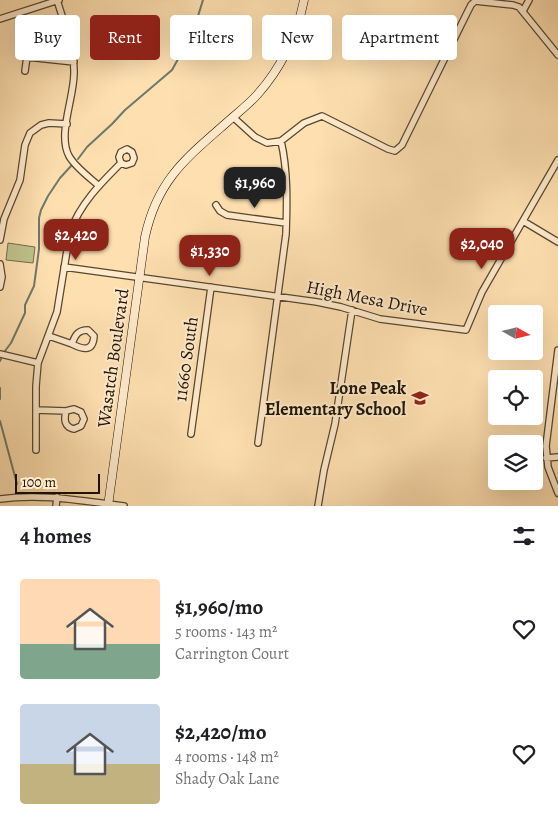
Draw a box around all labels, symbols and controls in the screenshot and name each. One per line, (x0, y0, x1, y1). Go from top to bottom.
chip: Buy (15, 15, 80, 60)
chip: Rent (90, 15, 160, 60)
chip: Filters (170, 15, 252, 60)
chip: New (262, 15, 332, 60)
chip: Apartment (342, 15, 457, 60)
pin: $1,960 (214, 166, 296, 209)
text: $1,960 (235, 172, 275, 194)
pin: $2,420 (35, 218, 117, 261)
text: $2,420 (55, 224, 97, 246)
pin: $2,040 (441, 228, 523, 270)
text: $2,040 (460, 233, 504, 255)
pin: $1,330 (169, 234, 251, 277)
text: $1,330 (190, 240, 230, 262)
street label: High Mesa Drive (304, 274, 430, 322)
street label: Wasatch Boulevard (91, 287, 135, 430)
north arrow (488, 305, 542, 360)
map controls (488, 305, 543, 490)
street label: 11660 South (168, 315, 204, 403)
button: locate (488, 370, 543, 425)
place label: Lone Peak Elementary School (265, 376, 407, 421)
school or university icon: Lone Peak Elementary School (410, 388, 430, 408)
button: layers (488, 435, 543, 490)
scale bar (15, 471, 100, 494)
text: 100 m (22, 473, 56, 492)
text: 4 homes (20, 522, 92, 550)
icon: filters (510, 522, 538, 550)
text: $1,960/mo (175, 593, 263, 621)
icon: home (60, 599, 120, 659)
icon: heart (510, 615, 538, 643)
text: 5 rooms · 143 m² (175, 621, 277, 643)
text: Carrington Court (175, 643, 289, 665)
text: $2,420/mo (175, 718, 267, 746)
icon: home (60, 724, 120, 784)
icon: heart (510, 740, 538, 768)
text: 4 rooms · 148 m² (175, 746, 279, 768)
text: Shady Oak Lane (175, 768, 279, 790)

